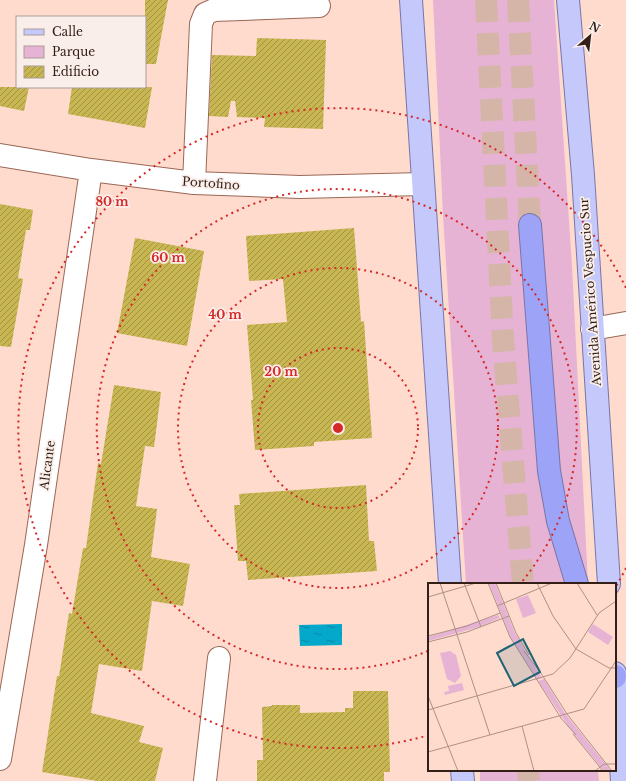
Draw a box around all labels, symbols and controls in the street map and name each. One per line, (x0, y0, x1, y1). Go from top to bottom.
legend (16, 16, 146, 88)
north arrow (570, 16, 610, 56)
text: N (587, 19, 603, 36)
text: Calle (52, 24, 83, 39)
text: Parque (52, 44, 95, 59)
text: Edificio (52, 64, 99, 79)
street label: Portofino (182, 174, 240, 193)
text: 80 m (95, 194, 129, 209)
street label: Avenida Américo Vespucio Sur (576, 197, 604, 388)
text: 60 m (151, 250, 186, 265)
text: 40 m (208, 307, 242, 322)
text: 20 m (264, 364, 298, 379)
centre of rings (331, 421, 345, 435)
street label: Alicante (36, 439, 58, 492)
inset map (428, 583, 616, 771)

